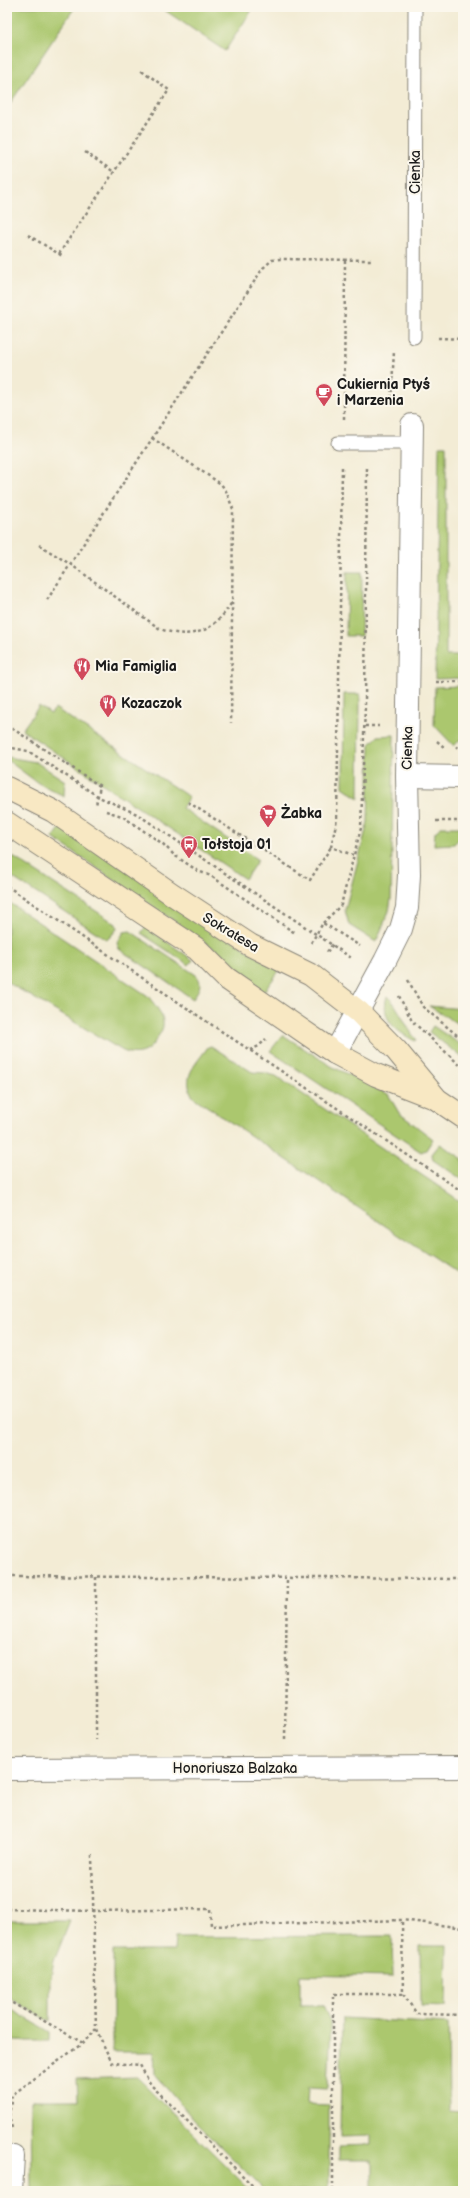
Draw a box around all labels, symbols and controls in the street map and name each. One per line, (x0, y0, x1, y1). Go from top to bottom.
street label: Cienka (407, 150, 424, 194)
place label: Cukiernia Ptyś i Marzenia (337, 376, 431, 409)
cafe icon: Cukiernia Ptyś i Marzenia (314, 382, 334, 407)
restaurant icon: Mia Famiglia (72, 656, 92, 681)
place label: Mia Famiglia (95, 658, 177, 675)
restaurant icon: Kozaczok (98, 693, 118, 718)
place label: Kozaczok (121, 695, 183, 712)
street label: Cienka (399, 726, 416, 770)
supermarket icon: Żabka (258, 803, 278, 828)
place label: Żabka (281, 803, 322, 822)
bus stop icon: Tołstoja 01 (179, 834, 199, 859)
place label: Tołstoja 01 (202, 836, 271, 853)
street label: Sokratesa (199, 909, 262, 956)
street label: Honoriusza Balzaka (173, 1760, 298, 1777)

